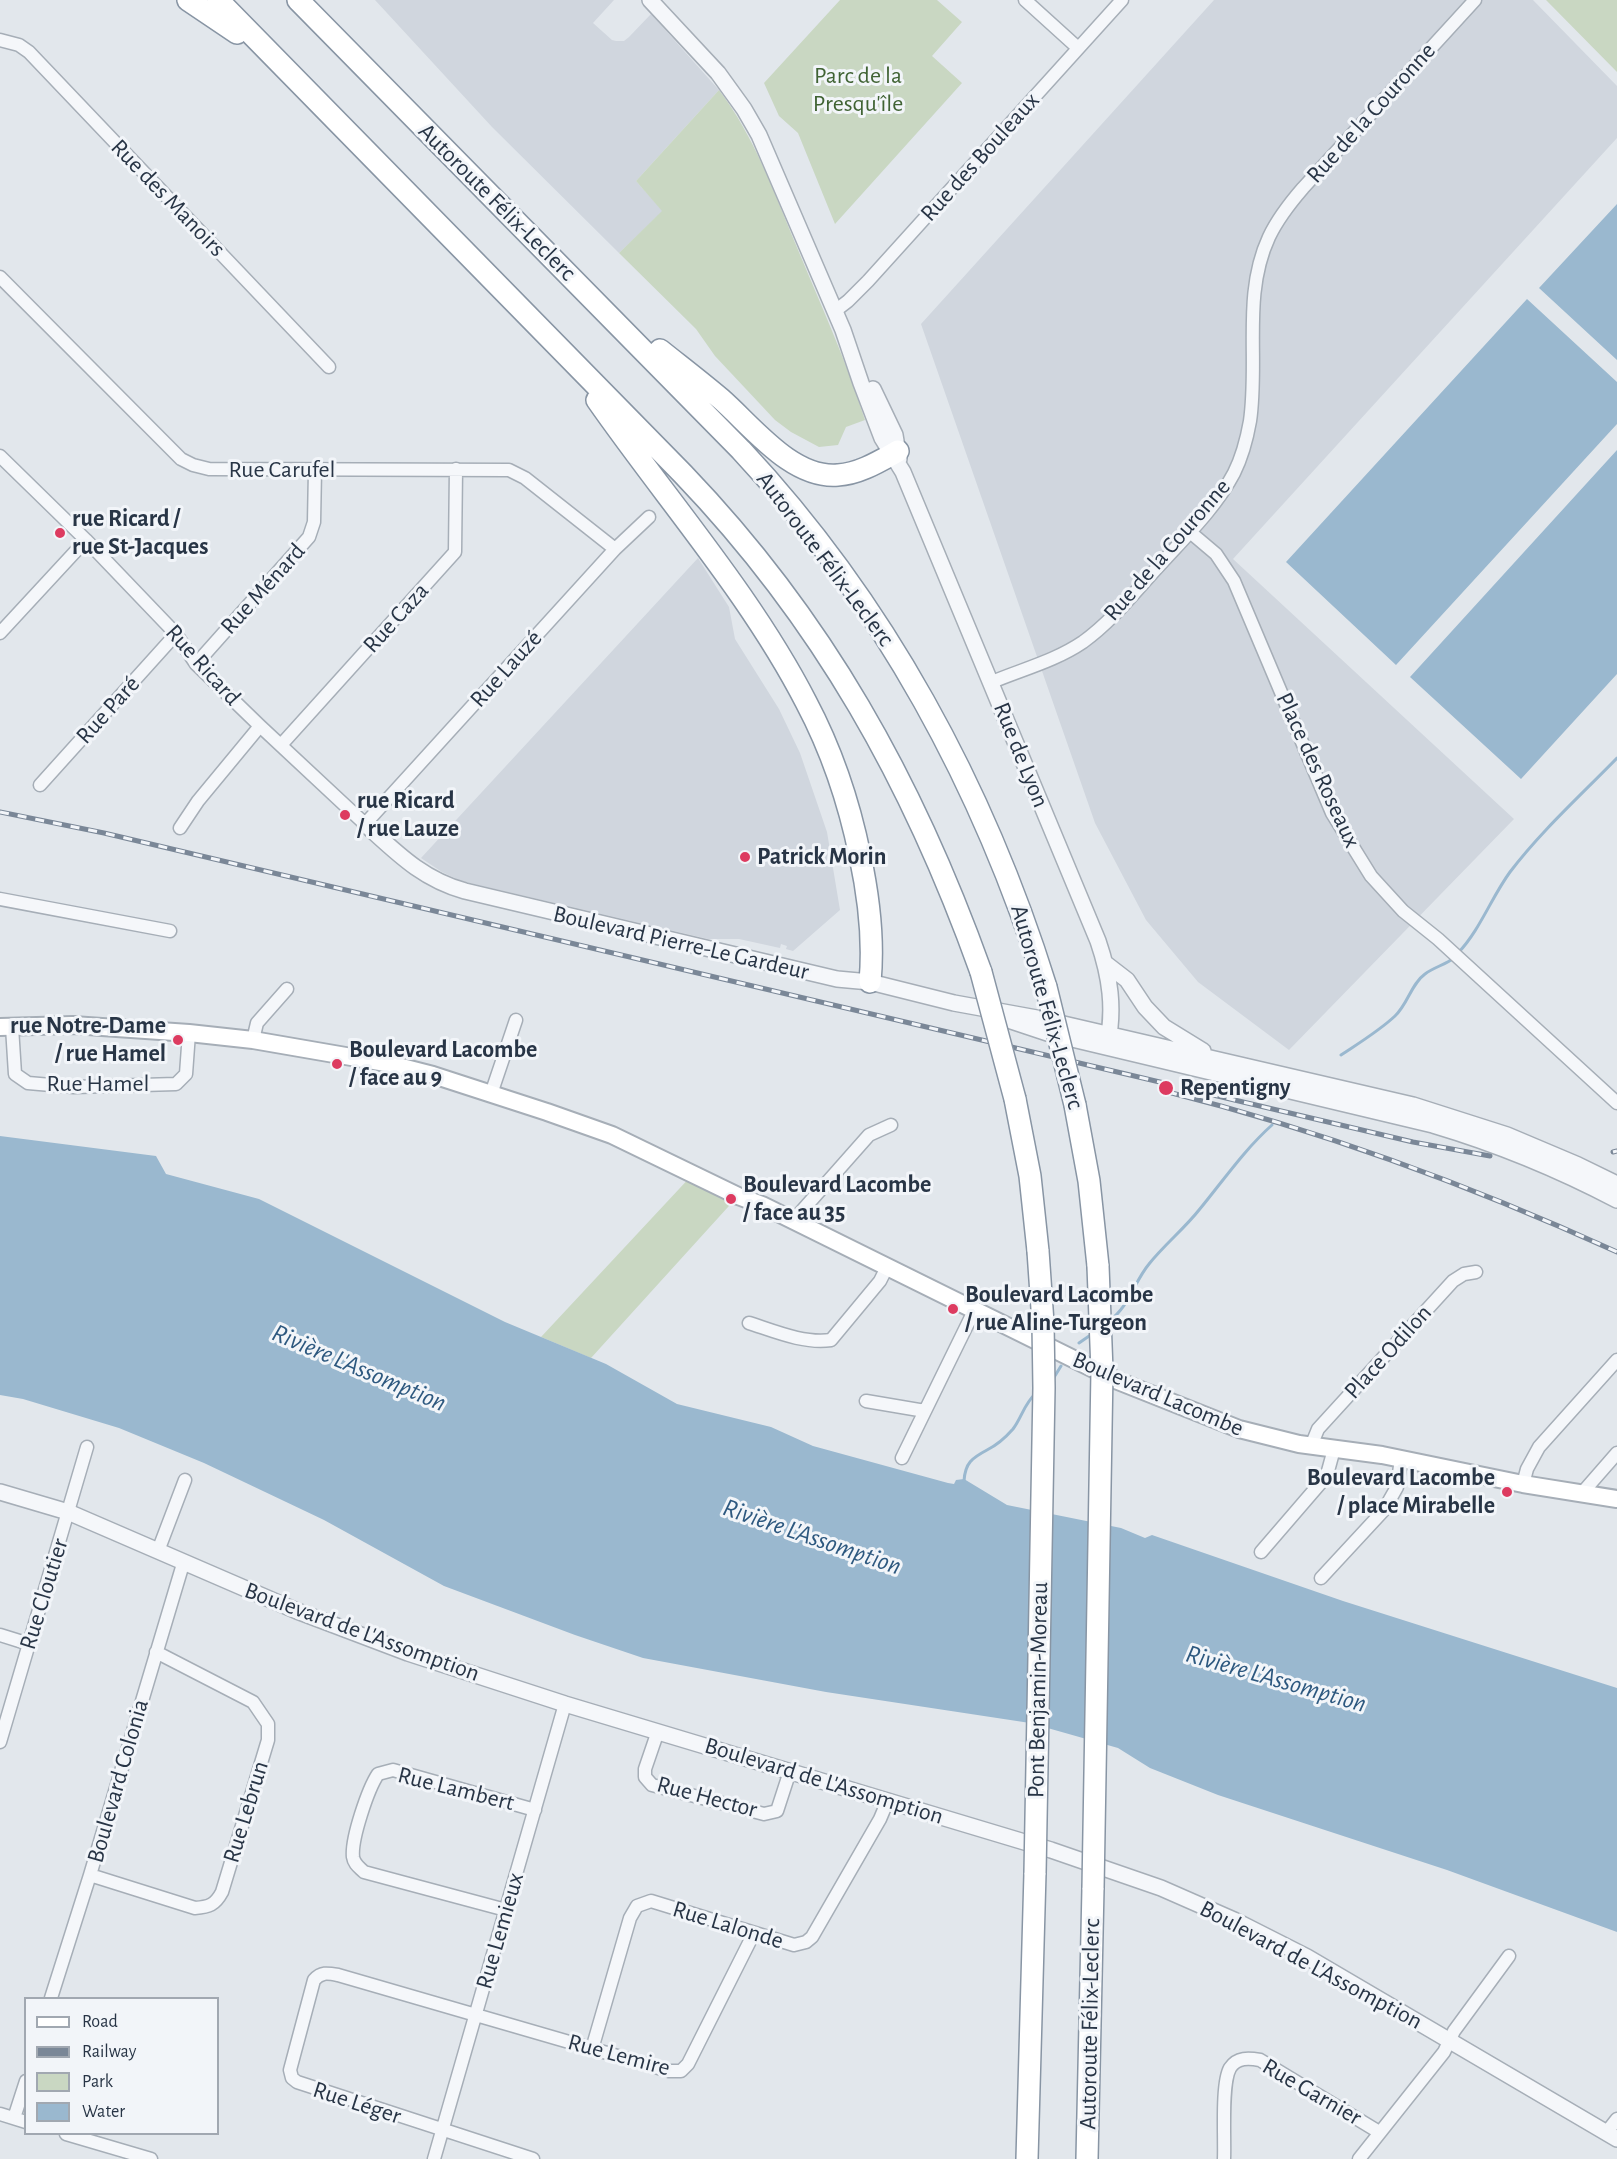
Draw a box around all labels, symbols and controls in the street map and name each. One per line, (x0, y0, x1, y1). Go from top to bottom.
street label: Rue de la Couronne (1300, 37, 1442, 189)
park label: Parc de la Presqu'île (813, 62, 903, 118)
street label: Rue des Bouleaux (914, 86, 1046, 228)
street label: Autoroute Félix-Leclerc (412, 117, 582, 287)
street label: Rue des Manoirs (105, 133, 231, 263)
street label: Rue Carufel (229, 456, 335, 484)
street label: Autoroute Félix-Leclerc (750, 466, 900, 652)
street label: Rue de la Couronne (1097, 473, 1237, 627)
place label: rue Ricard / rue St-Jacques (72, 505, 208, 561)
marker: rue Ricard / rue St-Jacques (53, 526, 67, 540)
street label: Rue Ménard (214, 537, 312, 641)
street label: Rue Caza (357, 577, 435, 659)
street label: Rue Ricard (159, 618, 247, 712)
street label: Rue Lauzé (464, 624, 548, 714)
street label: Rue Paré (70, 670, 146, 750)
street label: Place des Roseaux (1269, 688, 1367, 852)
street label: Rue de Lyon (987, 698, 1055, 812)
place label: rue Ricard / rue Lauze (357, 787, 459, 843)
marker: rue Ricard / rue Lauze (338, 808, 352, 822)
place label: Patrick Morin (757, 843, 886, 871)
marker: Patrick Morin (738, 850, 752, 864)
street label: Boulevard Pierre-Le Gardeur (550, 900, 812, 986)
street label: Autoroute Félix-Leclerc (1004, 902, 1090, 1112)
place label: rue Notre-Dame / rue Hamel (10, 1012, 166, 1068)
marker: rue Notre-Dame / rue Hamel (171, 1033, 185, 1047)
place label: Boulevard Lacombe / face au 9 (349, 1036, 537, 1092)
marker: Boulevard Lacombe / face au 9 (330, 1057, 344, 1071)
street label: Rue Hamel (46, 1070, 150, 1098)
place label: Repentigny (1180, 1074, 1291, 1102)
marker: Repentigny (1157, 1079, 1175, 1097)
place label: Boulevard Lacombe / face au 35 (743, 1171, 931, 1227)
marker: Boulevard Lacombe / face au 35 (724, 1192, 738, 1206)
place label: Boulevard Lacombe / rue Aline-Turgeon (965, 1281, 1153, 1337)
street label: Place Odilon (1338, 1299, 1438, 1405)
marker: Boulevard Lacombe / rue Aline-Turgeon (946, 1302, 960, 1316)
water label: Rivière L'Assomption (267, 1317, 451, 1419)
street label: Boulevard Lacombe (1068, 1345, 1248, 1443)
place label: Boulevard Lacombe / place Mirabelle (1307, 1464, 1495, 1520)
marker: Boulevard Lacombe / place Mirabelle (1500, 1485, 1514, 1499)
water label: Rivière L'Assomption (719, 1492, 905, 1582)
street label: Rue Cloutier (13, 1535, 75, 1653)
street label: Boulevard de L'Assomption (241, 1576, 483, 1688)
street label: Pont Benjamin-Moreau (1022, 1582, 1054, 1798)
water label: Rivière L'Assomption (1182, 1638, 1370, 1720)
street label: Boulevard Colonia (81, 1696, 155, 1866)
street label: Boulevard de L'Assomption (701, 1731, 947, 1831)
street label: Rue Lebrun (217, 1758, 275, 1866)
street label: Rue Lambert (395, 1761, 517, 1817)
street label: Rue Hector (654, 1770, 760, 1824)
street label: Rue Lemieux (470, 1870, 530, 1992)
street label: Rue Lalonde (669, 1894, 787, 1956)
street label: Boulevard de L'Assomption (1195, 1894, 1427, 2036)
street label: Autoroute Félix-Leclerc (1074, 1918, 1106, 2130)
legend (24, 1997, 219, 2135)
text: Road (82, 2013, 118, 2031)
street label: Rue Lemire (565, 2028, 673, 2082)
text: Railway (82, 2043, 136, 2061)
street label: Rue Garnier (1257, 2052, 1367, 2132)
text: Park (82, 2073, 113, 2091)
street label: Rue Léger (309, 2075, 405, 2131)
text: Water (82, 2103, 125, 2121)

